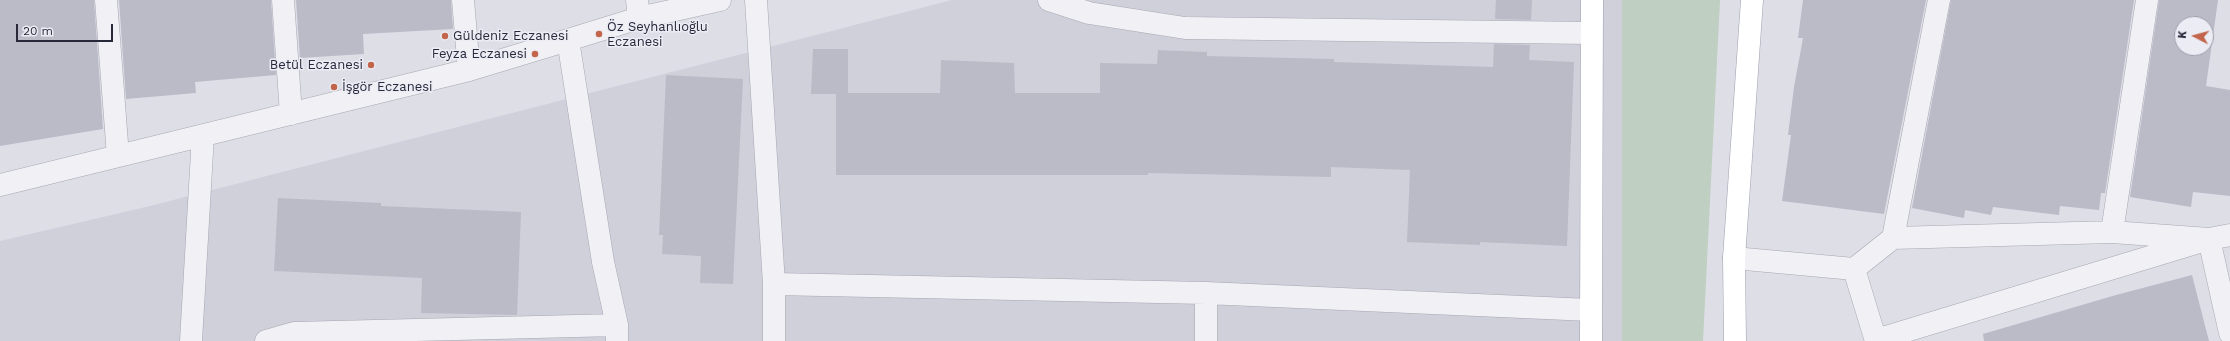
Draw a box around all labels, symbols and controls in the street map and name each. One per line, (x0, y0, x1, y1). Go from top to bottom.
scale bar (18, 16, 115, 42)
north arrow (2174, 16, 2214, 56)
place label: Öz Seyhanlıoğlu Eczanesi (607, 19, 708, 50)
text: 20 m (23, 24, 53, 38)
place label: Güldeniz Eczanesi (453, 28, 568, 44)
marker: Öz Seyhanlıoğlu Eczanesi (594, 29, 604, 39)
text: K (2176, 30, 2189, 39)
marker: Güldeniz Eczanesi (440, 31, 450, 41)
place label: Feyza Eczanesi (432, 46, 527, 62)
marker: Feyza Eczanesi (530, 49, 540, 59)
place label: Betül Eczanesi (270, 57, 363, 73)
marker: Betül Eczanesi (366, 60, 376, 70)
place label: İşgör Eczanesi (342, 79, 433, 95)
marker: İşgör Eczanesi (329, 82, 339, 92)

